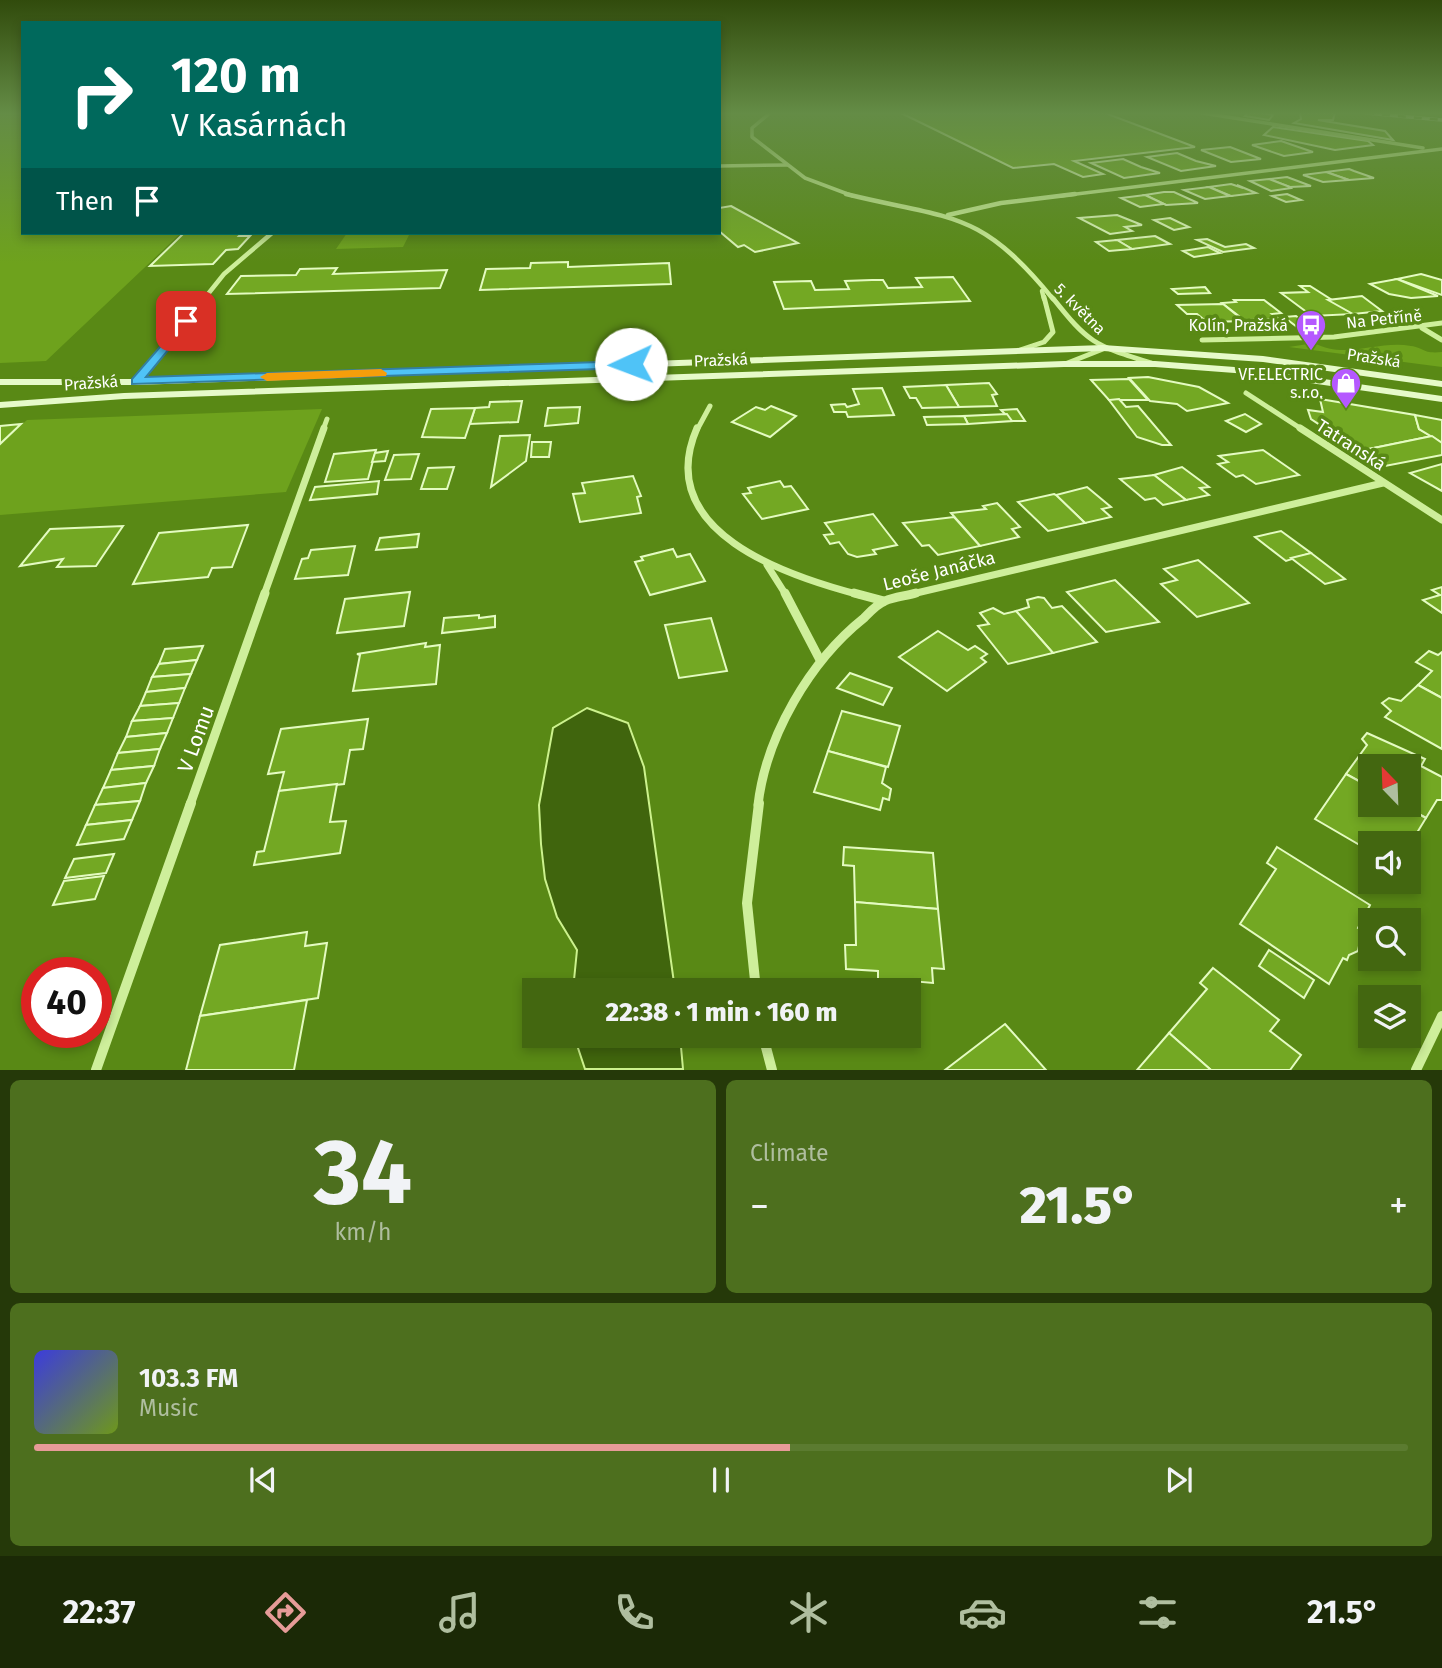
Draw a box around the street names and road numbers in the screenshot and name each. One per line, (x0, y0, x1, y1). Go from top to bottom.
street label: 5. května (1050, 279, 1110, 339)
street label: Na Petříně (1345, 306, 1423, 332)
street label: Pražská (1346, 344, 1402, 372)
street label: Pražská (694, 350, 748, 370)
street label: Pražská (63, 372, 119, 394)
street label: Tatranská (1312, 414, 1390, 476)
street label: Leoše Janáčka (881, 546, 997, 596)
street label: V Lomu (172, 702, 220, 776)

